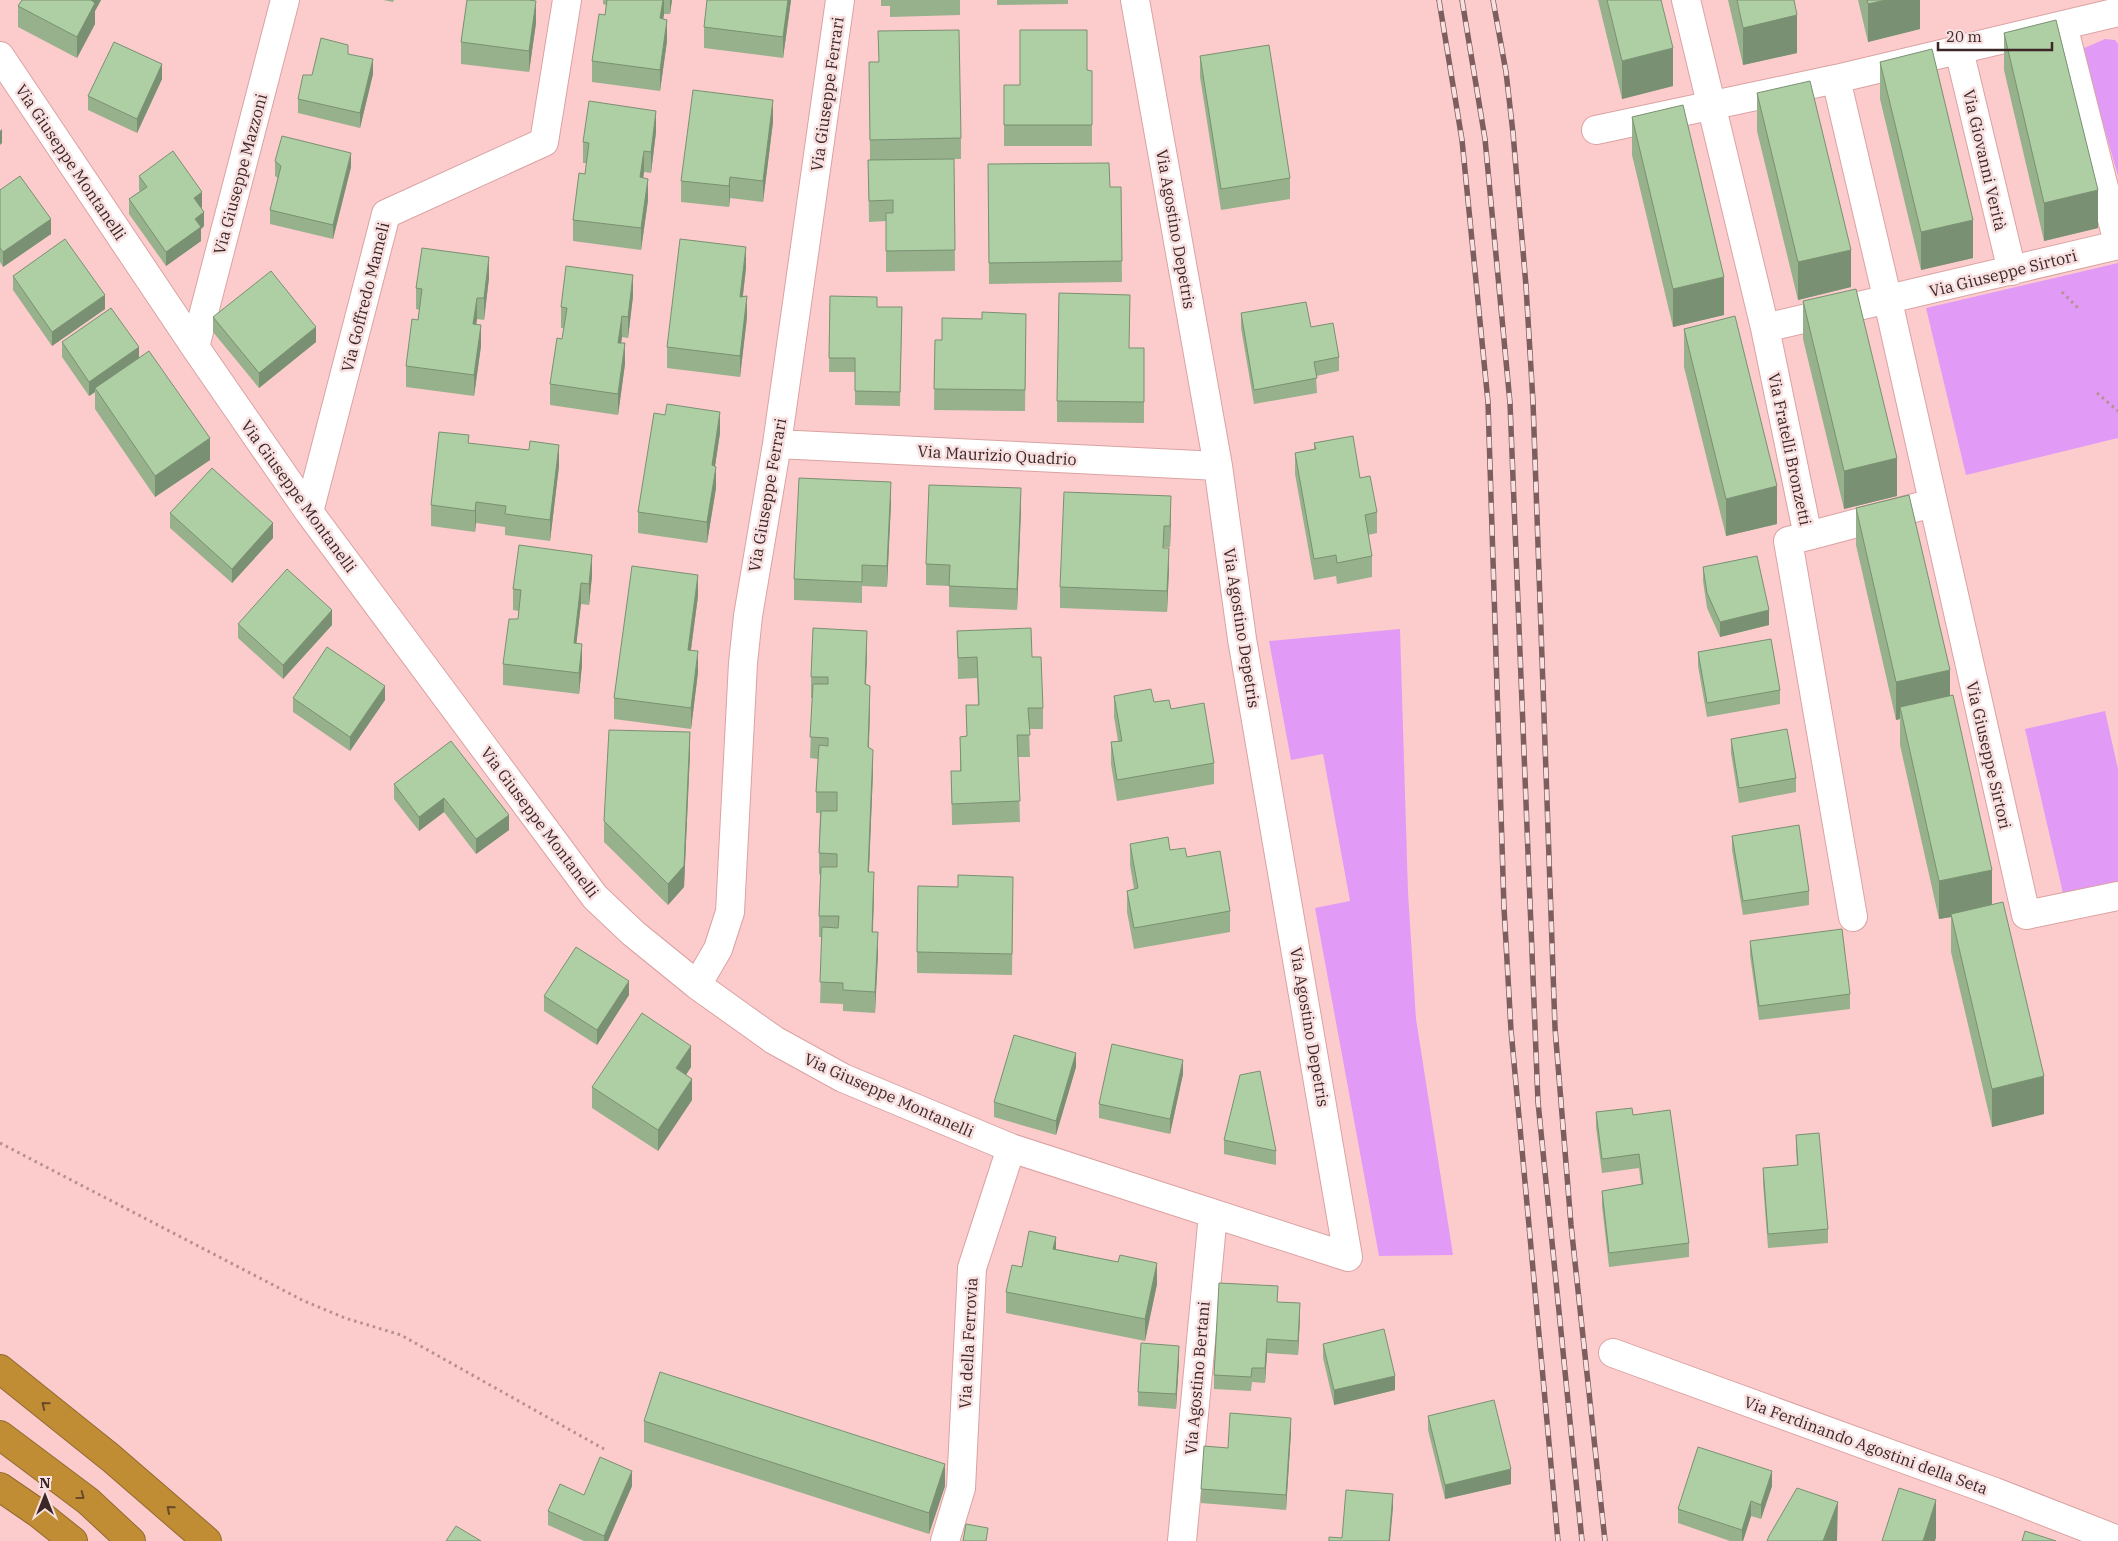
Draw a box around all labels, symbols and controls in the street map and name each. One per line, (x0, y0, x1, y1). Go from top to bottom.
street label: Via Giuseppe Ferrari (806, 16, 848, 172)
scale bar (1938, 20, 2052, 52)
text: 20 m (1946, 27, 1982, 46)
street label: Via Giuseppe Montanelli (11, 80, 131, 244)
street label: Via Giovanni Verità (1959, 87, 2011, 233)
street label: Via Giuseppe Mazzoni (209, 91, 271, 257)
street label: Via Agostino Depetris (1152, 148, 1200, 310)
street label: Via Goffredo Mameli (337, 220, 393, 374)
street label: Via Giuseppe Sirtori (1927, 245, 2079, 301)
street label: Via Fratelli Bronzetti (1764, 371, 1816, 527)
street label: Via Giuseppe Montanelli (237, 416, 361, 576)
street label: Via Giuseppe Ferrari (744, 417, 790, 573)
street label: Via Maurizio Quadrio (917, 441, 1077, 469)
street label: Via Agostino Depetris (1219, 547, 1265, 709)
street label: Via Giuseppe Sirtori (1962, 679, 2016, 831)
street label: Via Giuseppe Montanelli (477, 743, 603, 901)
street label: Via Agostino Depetris (1286, 946, 1334, 1108)
street label: Via Giuseppe Montanelli (801, 1048, 977, 1142)
street label: Via della Ferrovia (955, 1277, 981, 1409)
street label: Via Agostino Bertani (1180, 1300, 1214, 1456)
street label: Via Ferdinando Agostini della Seta (1741, 1391, 1991, 1499)
one-way arrow (42, 1403, 51, 1411)
north arrow (20, 1471, 70, 1521)
text: N (39, 1474, 51, 1492)
one-way arrow (75, 1490, 85, 1499)
one-way arrow (166, 1506, 175, 1515)

